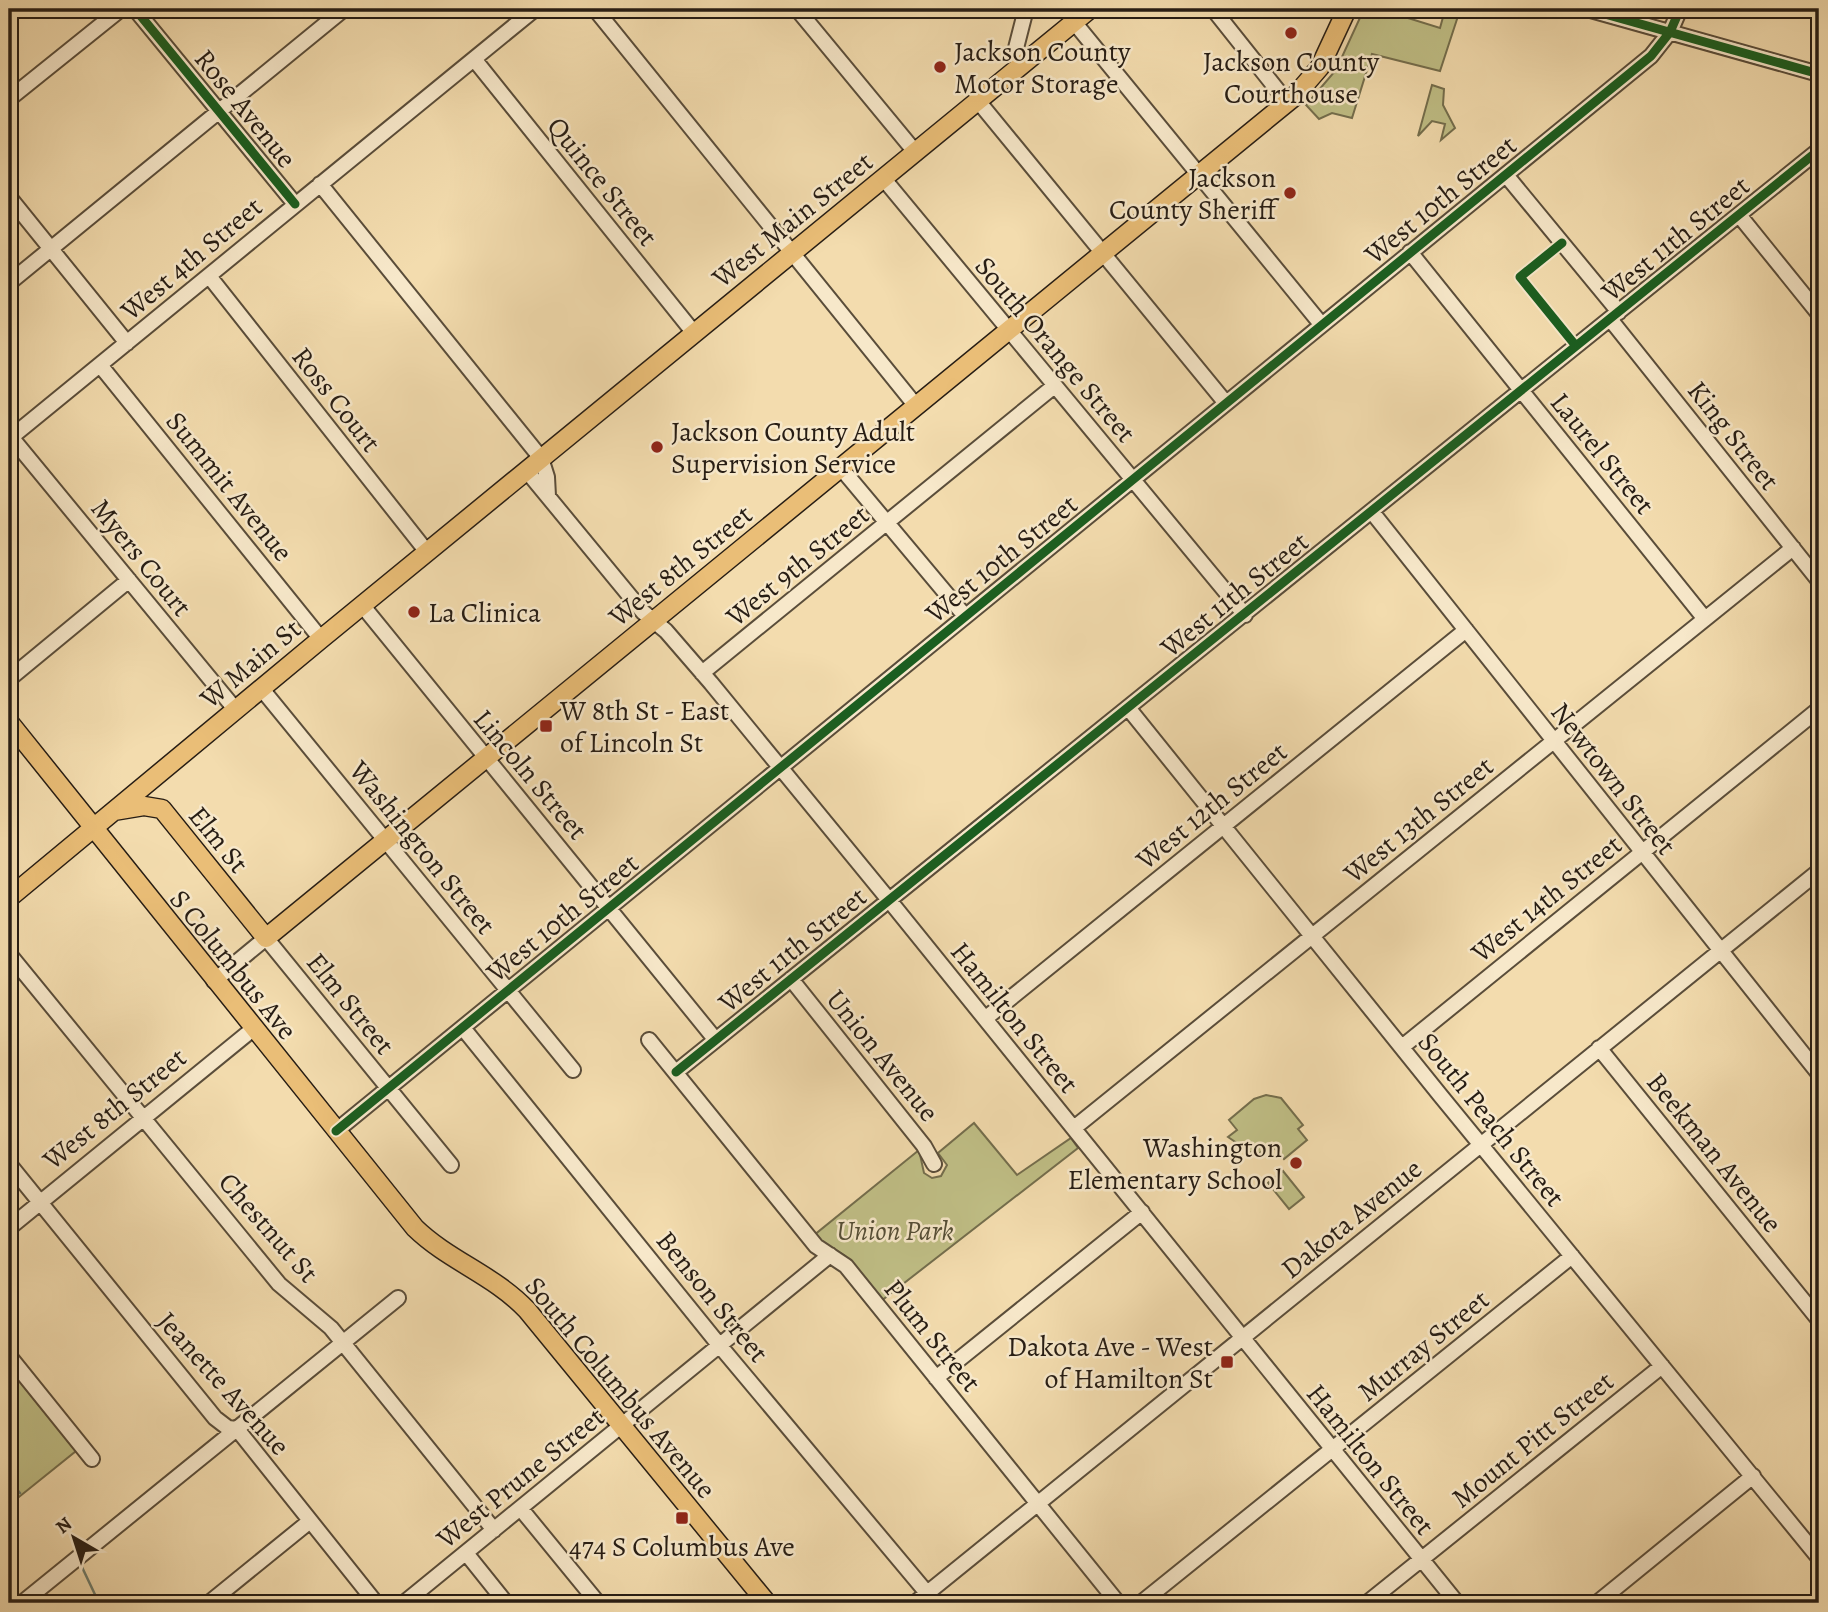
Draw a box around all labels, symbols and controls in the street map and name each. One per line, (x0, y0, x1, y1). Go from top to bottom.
marker: Jackson County Courthouse (1283, 25, 1299, 41)
place label: Jackson County Motor Storage (954, 33, 1131, 103)
street label: Rose Avenue (185, 41, 305, 176)
place label: Jackson County Courthouse (1203, 43, 1380, 113)
marker: Jackson County Motor Storage (932, 59, 948, 75)
street label: Quince Street (538, 109, 666, 254)
street label: West 10th Street (1356, 127, 1525, 274)
street label: West Main Street (703, 143, 881, 297)
place label: Jackson County Sheriff (1109, 159, 1280, 229)
street label: West 11th Street (1593, 167, 1758, 311)
marker: Jackson County Sheriff (1282, 185, 1298, 201)
street label: West 4th Street (112, 188, 270, 330)
street label: South Orange Street (966, 248, 1144, 451)
street label: Ross Court (283, 339, 389, 460)
street label: King Street (1678, 373, 1788, 498)
street label: Laurel Street (1541, 385, 1663, 523)
street label: Summit Avenue (157, 404, 301, 570)
place label: Jackson County Adult Supervision Service (671, 413, 915, 483)
marker: Jackson County Adult Supervision Service (649, 439, 665, 455)
street label: West 10th Street (917, 486, 1086, 633)
street label: Myers Court (82, 491, 200, 624)
street label: West 8th Street (600, 496, 760, 636)
street label: West 9th Street (717, 496, 877, 636)
street label: West 11th Street (1152, 523, 1317, 667)
place label: La Clinica (428, 594, 541, 632)
marker: La Clinica (406, 604, 422, 620)
street label: W Main St (191, 610, 309, 718)
place label: W 8th St - East of Lincoln St (559, 692, 729, 762)
street label: Newtown Street (1542, 694, 1685, 863)
street label: Lincoln Street (464, 701, 596, 848)
marker: W 8th St - East of Lincoln St (538, 718, 554, 734)
street label: West 12th Street (1127, 733, 1295, 879)
street label: West 13th Street (1335, 748, 1501, 893)
street label: Washington Street (340, 752, 504, 942)
street label: Elm St (179, 798, 257, 881)
street label: West 14th Street (1463, 826, 1630, 972)
street label: West 10th Street (478, 845, 647, 992)
street label: West 11th Street (710, 878, 875, 1022)
street label: S Columbus Ave (161, 882, 306, 1048)
street label: Hamilton Street (941, 934, 1087, 1101)
street label: Elm Street (297, 945, 403, 1063)
street label: Union Avenue (817, 982, 947, 1130)
street label: South Peach Street (1409, 1024, 1573, 1215)
street label: West 8th Street (34, 1039, 194, 1179)
street label: Beekman Avenue (1638, 1064, 1791, 1241)
place label: Washington Elementary School (1068, 1129, 1282, 1199)
street label: Dakota Avenue (1273, 1150, 1430, 1287)
marker: Washington Elementary School (1288, 1155, 1304, 1171)
street label: Chestnut St (210, 1164, 327, 1291)
park label: Union Park (836, 1212, 954, 1250)
street label: Benson Street (647, 1223, 777, 1370)
street label: South Columbus Avenue (516, 1269, 724, 1507)
street label: Plum Street (875, 1271, 990, 1400)
street label: Murray Street (1350, 1281, 1497, 1411)
street label: Jeanette Avenue (148, 1304, 298, 1464)
place label: Dakota Ave - West of Hamilton St (1007, 1328, 1213, 1398)
marker: Dakota Ave - West of Hamilton St (1219, 1354, 1235, 1370)
street label: Mount Pitt Street (1444, 1363, 1622, 1517)
street label: Hamilton Street (1297, 1376, 1443, 1543)
street label: West Prune Street (428, 1398, 613, 1558)
north arrow (38, 1504, 108, 1574)
marker: 474 S Columbus Ave (674, 1510, 690, 1526)
text: N (50, 1511, 78, 1540)
place label: 474 S Columbus Ave (569, 1528, 795, 1566)

